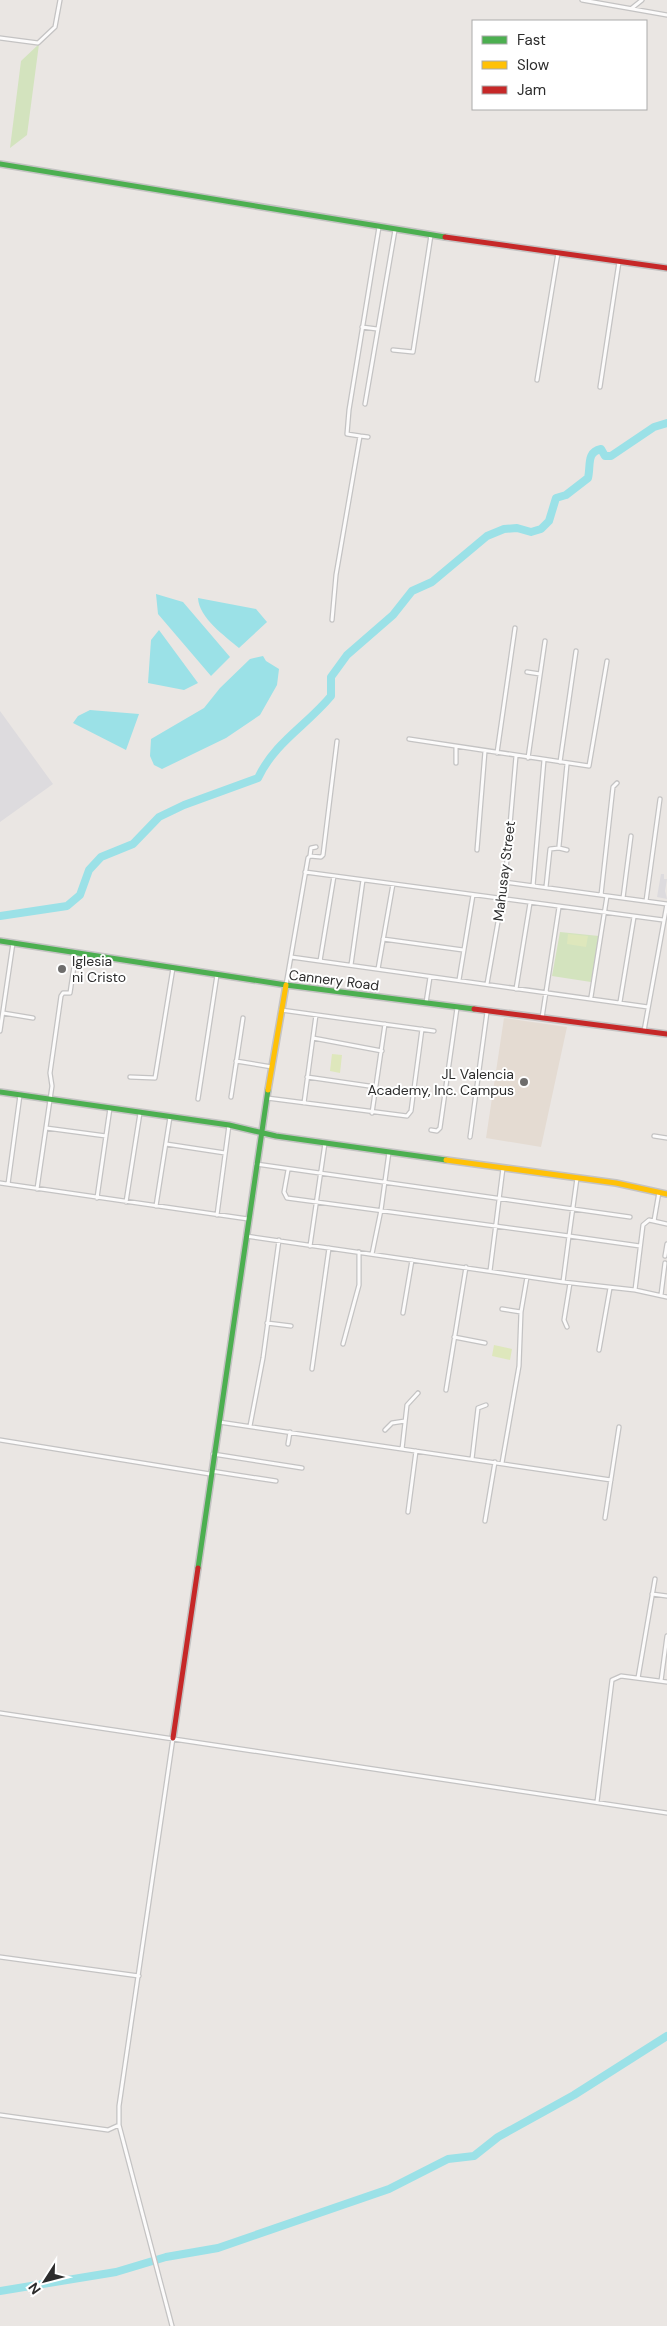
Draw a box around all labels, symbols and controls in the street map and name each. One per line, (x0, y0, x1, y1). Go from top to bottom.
legend (472, 20, 647, 110)
text: Fast (517, 30, 546, 50)
text: Slow (517, 55, 550, 75)
text: Jam (517, 80, 546, 100)
street label: Mahusay Street (489, 820, 519, 922)
place label: Iglesia ni Cristo (72, 952, 126, 986)
marker: Iglesia ni Cristo (56, 963, 68, 975)
street label: Cannery Road (288, 966, 380, 994)
place label: JL Valencia Academy, Inc. Campus (368, 1065, 514, 1099)
marker: JL Valencia Academy, Inc. Campus (518, 1076, 530, 1088)
north arrow (20, 2256, 70, 2306)
text: N (24, 2279, 45, 2298)

